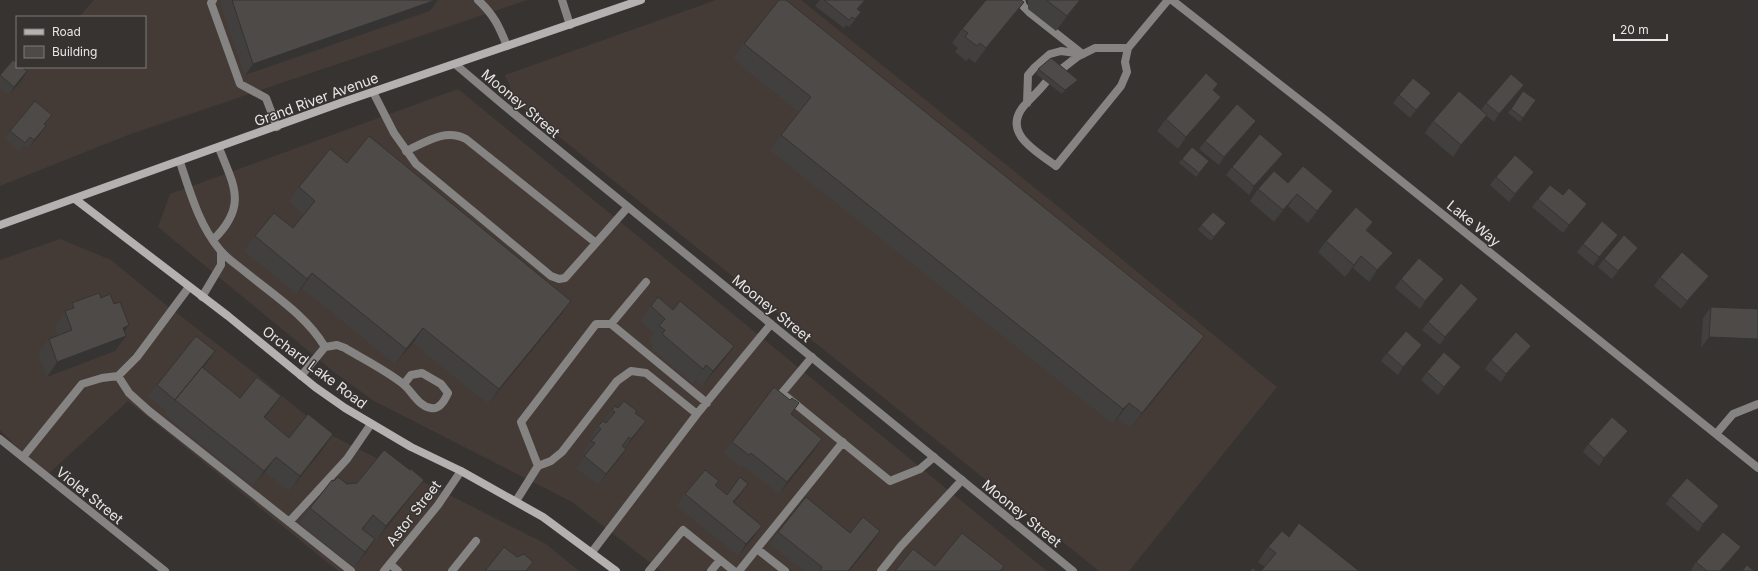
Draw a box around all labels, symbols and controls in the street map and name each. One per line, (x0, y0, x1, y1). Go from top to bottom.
legend (16, 16, 146, 68)
scale bar (1614, 16, 1667, 42)
text: 20 m (1620, 22, 1649, 37)
text: Road (52, 24, 81, 39)
text: Building (52, 44, 97, 59)
street label: Mooney Street (478, 65, 564, 141)
street label: Grand River Avenue (252, 69, 380, 129)
street label: Lake Way (1444, 196, 1504, 250)
street label: Mooney Street (729, 271, 815, 345)
street label: Orchard Lake Road (259, 322, 371, 412)
street label: Violet Street (53, 463, 127, 527)
street label: Astor Street (382, 476, 444, 549)
street label: Mooney Street (979, 476, 1065, 550)

